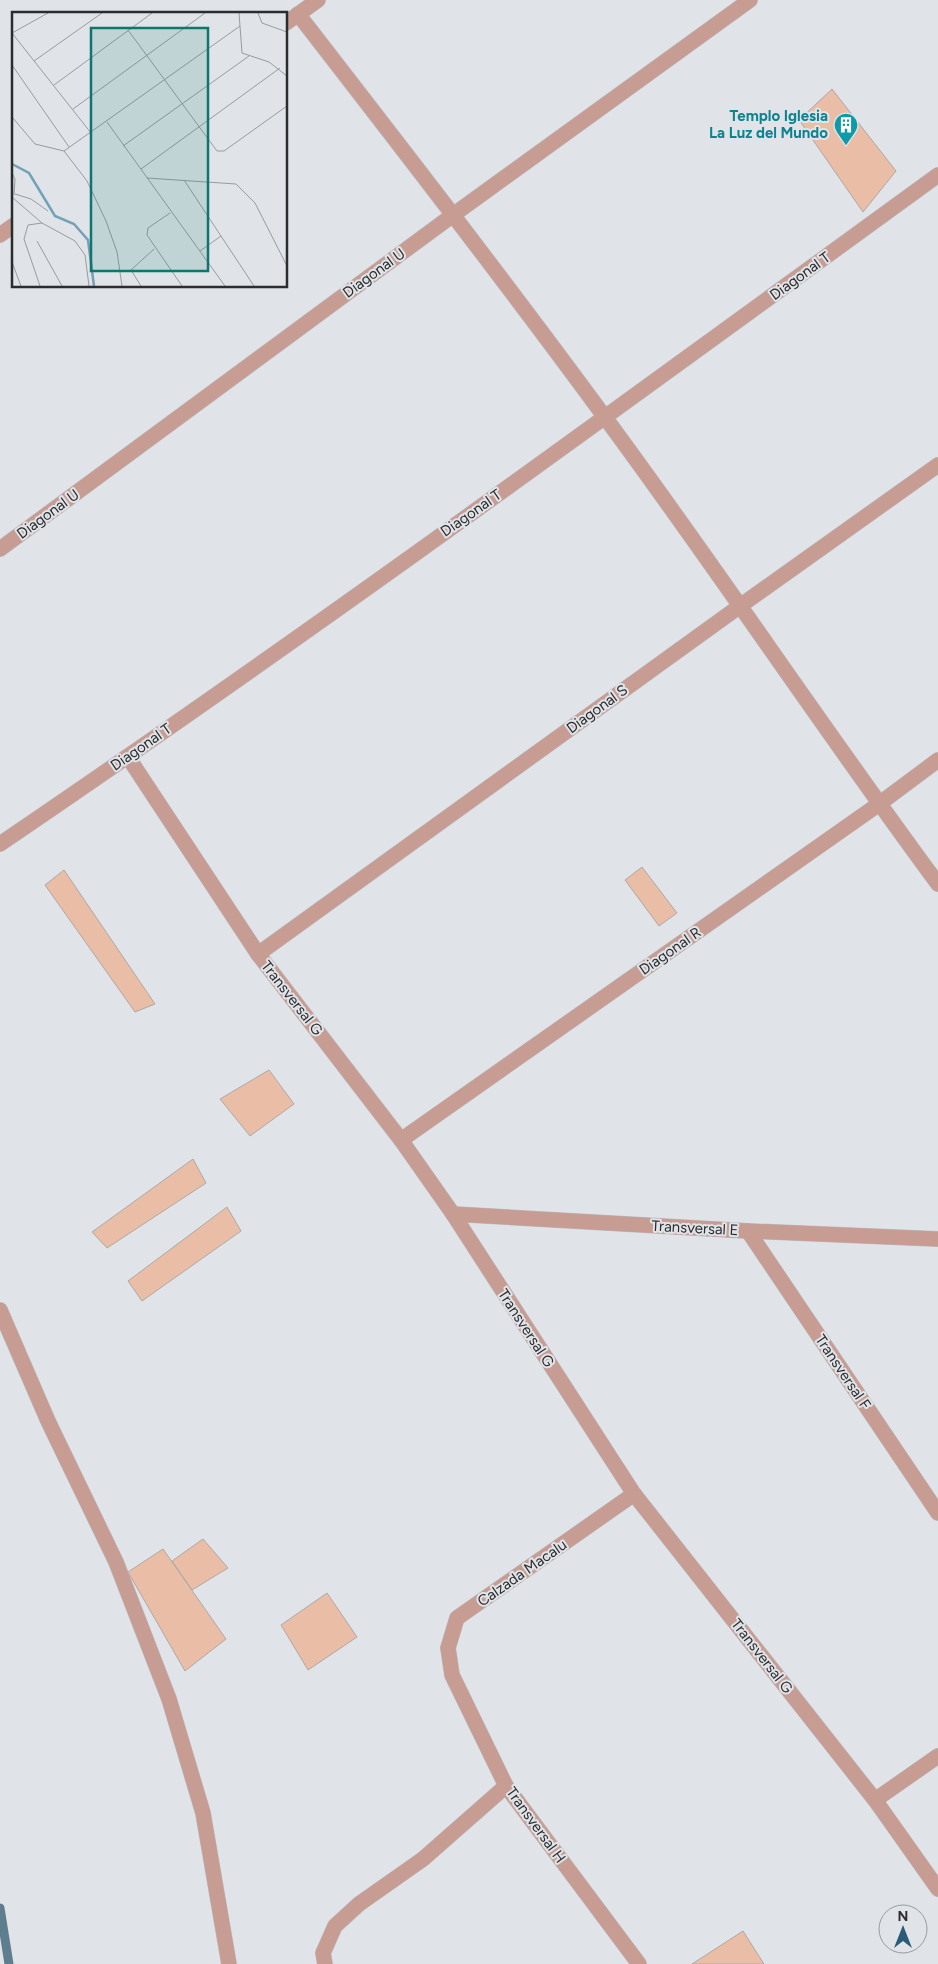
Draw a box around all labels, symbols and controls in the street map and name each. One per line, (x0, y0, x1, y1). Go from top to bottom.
inset map (12, 12, 288, 288)
place label: Templo Iglesia La Luz del Mundo (709, 107, 828, 142)
building icon: Templo Iglesia La Luz del Mundo (833, 112, 859, 146)
street label: Diagonal U (339, 244, 409, 302)
street label: Diagonal T (766, 248, 834, 304)
street label: Diagonal U (13, 485, 83, 543)
street label: Diagonal T (437, 485, 506, 541)
street label: Diagonal S (563, 681, 631, 737)
street label: Diagonal T (107, 719, 176, 775)
street label: Diagonal R (636, 923, 704, 979)
street label: Transversal G (257, 957, 327, 1039)
street label: Transversal E (651, 1217, 739, 1239)
street label: Transversal G (494, 1286, 558, 1370)
street label: Transversal F (811, 1331, 875, 1413)
street label: Calzada Macalu (474, 1536, 570, 1610)
street label: Transversal G (727, 1615, 797, 1697)
street label: Transversal H (502, 1784, 570, 1866)
north arrow (878, 1904, 928, 1954)
text: N (898, 1908, 908, 1925)

